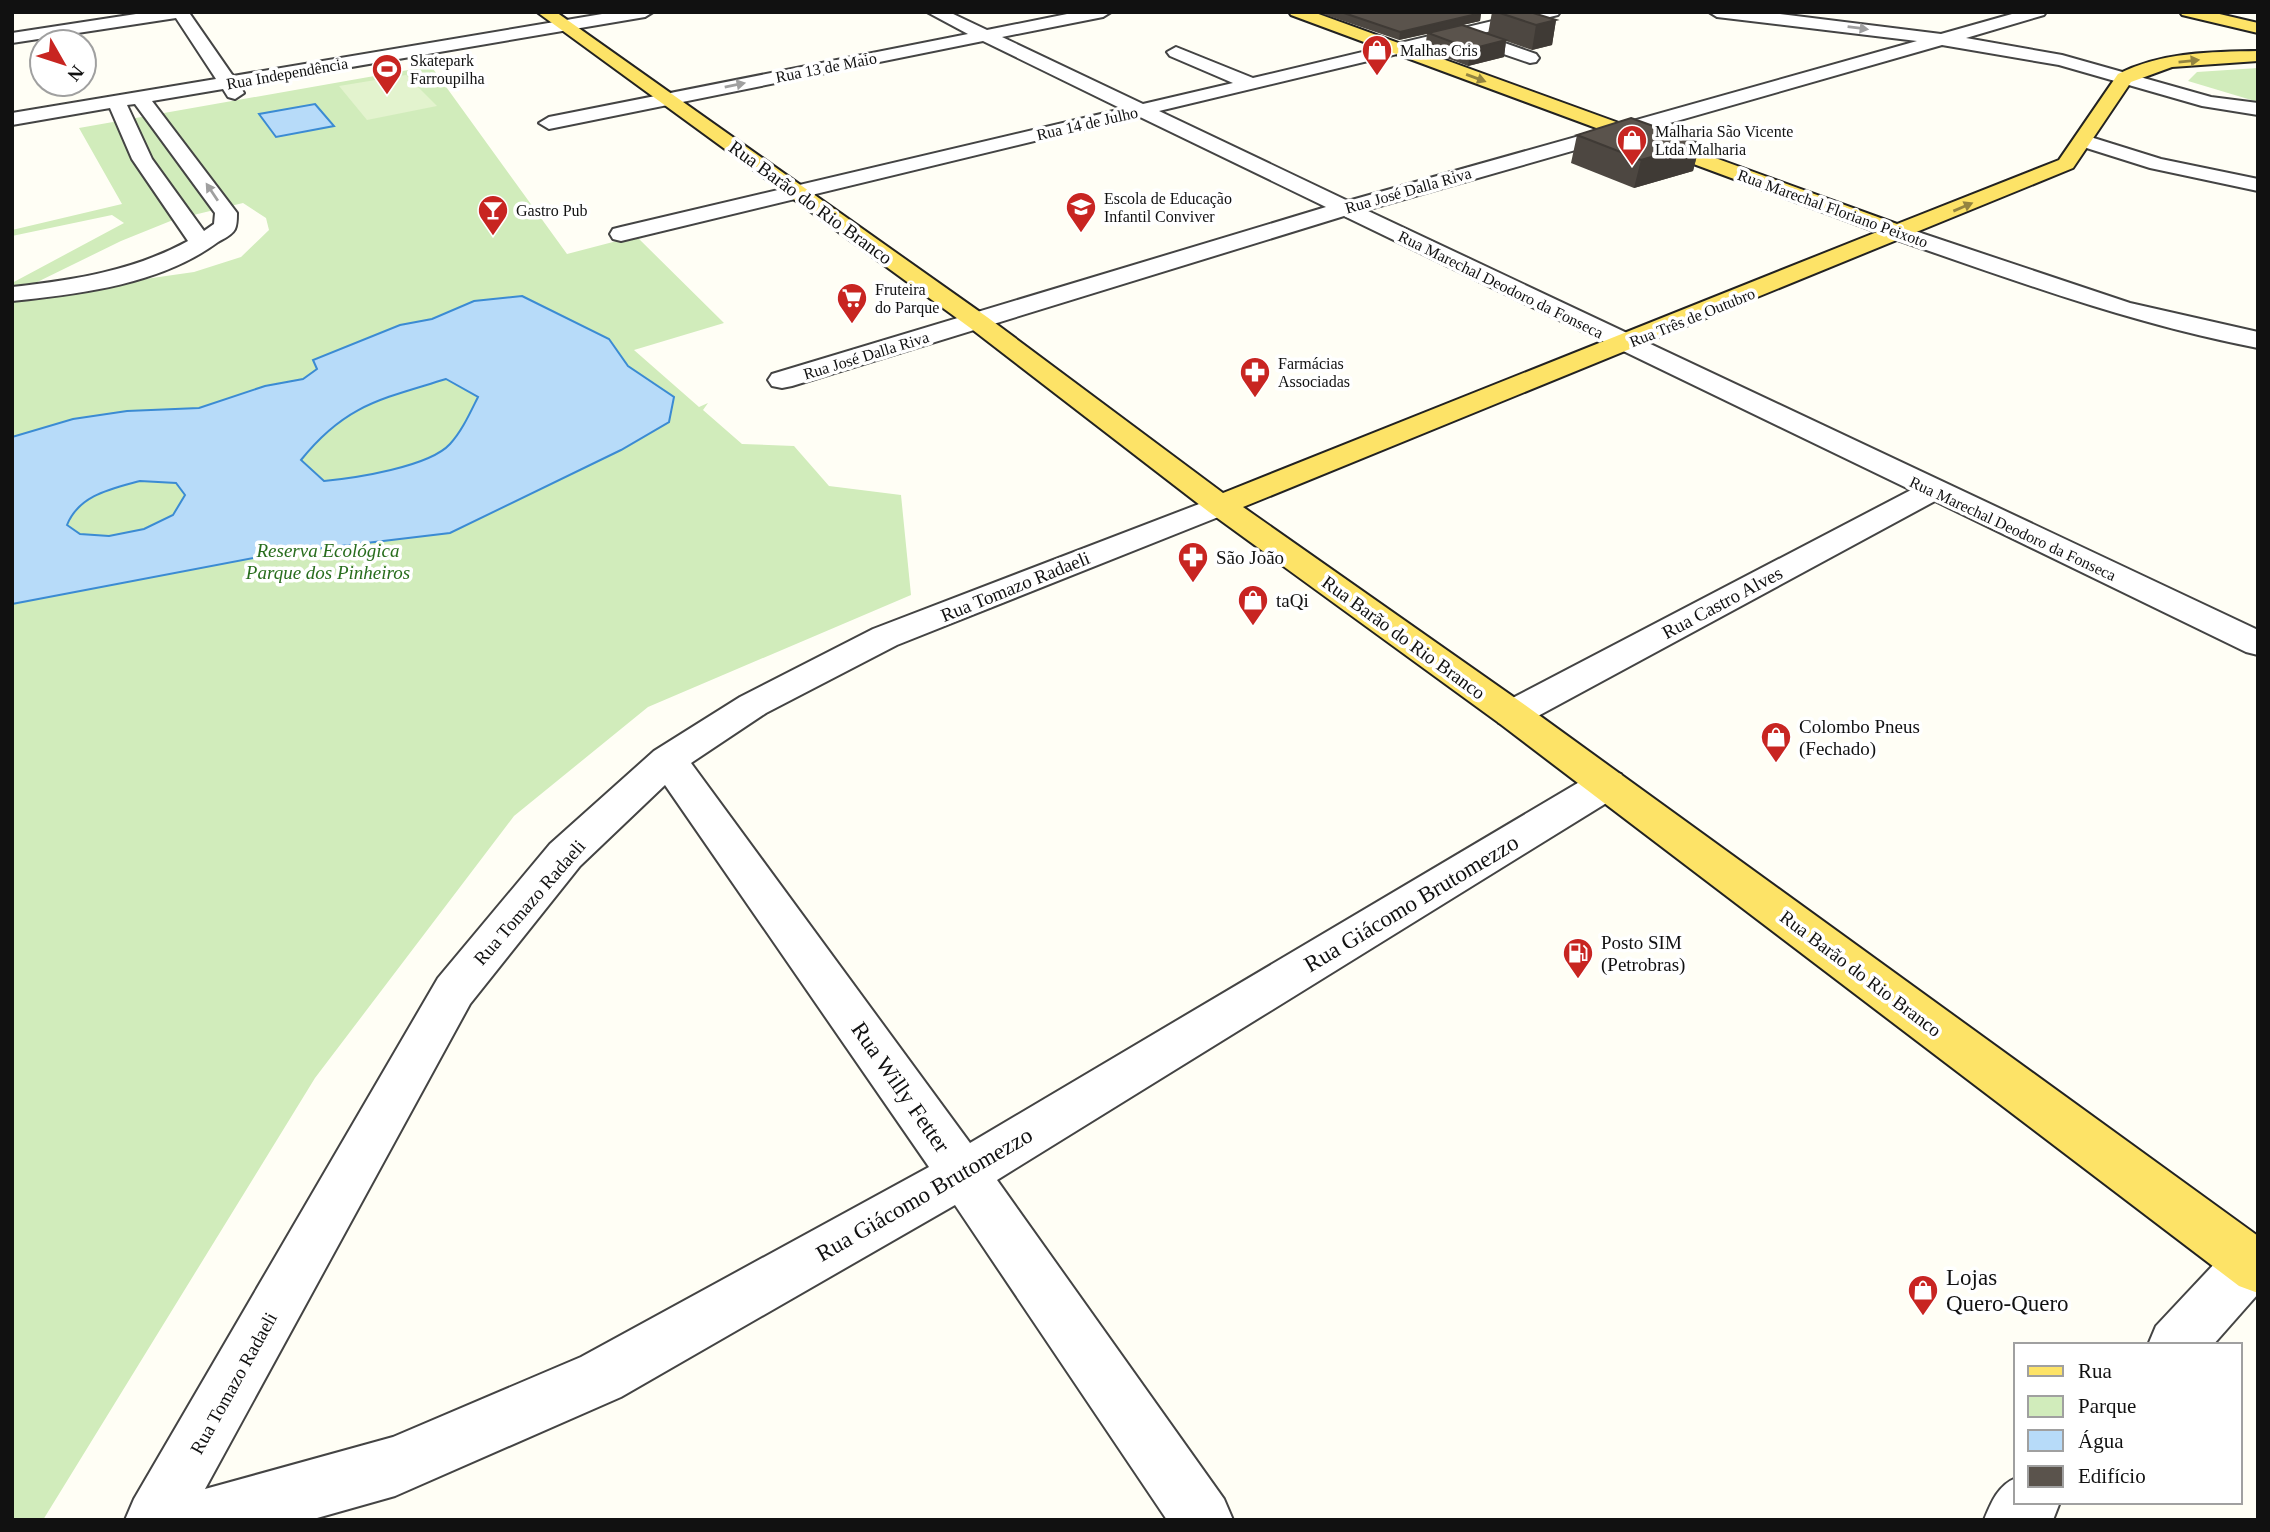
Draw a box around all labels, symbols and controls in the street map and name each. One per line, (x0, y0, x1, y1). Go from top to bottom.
one-way arrow (1847, 22, 1869, 33)
north arrow (28, 28, 98, 98)
shop icon: Malhas Cris (1360, 33, 1394, 77)
place label: Malhas Cris (1400, 42, 1478, 59)
street label: Rua 13 de Maio (774, 49, 878, 86)
sports icon: Skatepark Farroupilha (370, 52, 404, 96)
place label: Skatepark Farroupilha (410, 52, 485, 88)
street label: Rua Independência (225, 54, 349, 94)
one-way arrow (2178, 55, 2200, 66)
text: N (63, 61, 88, 86)
one-way arrow (1465, 73, 1486, 84)
one-way arrow (724, 80, 746, 91)
street label: Rua 14 de Julho (1035, 104, 1139, 143)
shop icon: Malharia São Vicente Ltda Malharia (1615, 123, 1649, 167)
place label: Malharia São Vicente Ltda Malharia (1655, 123, 1793, 158)
street label: Rua Barão do Rio Branco (725, 136, 896, 269)
street label: Rua José Dalla Riva (1343, 164, 1473, 217)
street label: Rua Marechal Floriano Peixoto (1735, 166, 1930, 251)
one-way arrow (206, 183, 219, 202)
school or university icon: Escola de Educação Infantil Conviver (1064, 190, 1098, 234)
place label: Escola de Educação Infantil Conviver (1104, 190, 1232, 225)
bar icon: Gastro Pub (476, 193, 510, 237)
one-way arrow (1953, 201, 1974, 212)
place label: Gastro Pub (516, 202, 588, 219)
street label: Rua Marechal Deodoro da Fonseca (1396, 227, 1606, 342)
supermarket icon: Fruteira do Parque (835, 281, 869, 325)
place label: Fruteira do Parque (875, 281, 939, 317)
street label: Rua Três de Outubro (1627, 285, 1757, 350)
street label: Rua José Dalla Riva (801, 328, 931, 383)
pharmacy icon: Farmácias Associadas (1238, 355, 1272, 399)
place label: Farmácias Associadas (1278, 355, 1350, 390)
street label: Rua Marechal Deodoro da Fonseca (1907, 473, 2119, 584)
park label: Reserva Ecológica Parque dos Pinheiros (245, 540, 410, 583)
pharmacy icon: São João (1176, 540, 1210, 584)
street label: Rua Tomazo Radaeli (938, 547, 1093, 626)
place label: São João (1216, 547, 1284, 568)
street label: Rua Castro Alves (1659, 562, 1786, 643)
street label: Rua Barão do Rio Branco (1318, 571, 1489, 704)
shop icon: taQi (1236, 583, 1270, 627)
place label: taQi (1276, 590, 1309, 611)
place label: Colombo Pneus (Fechado) (1799, 716, 1920, 760)
shop icon: Colombo Pneus (Fechado) (1759, 720, 1793, 764)
street label: Rua Giácomo Brutomezzo (1300, 830, 1523, 977)
street label: Rua Tomazo Radaeli (469, 836, 589, 969)
street label: Rua Barão do Rio Branco (1776, 906, 1945, 1041)
place label: Posto SIM (Petrobras) (1601, 932, 1685, 976)
fuel station icon: Posto SIM (Petrobras) (1561, 936, 1595, 980)
street label: Rua Willy Fetter (846, 1017, 955, 1157)
street label: Rua Giácomo Brutomezzo (812, 1122, 1037, 1267)
place label: Lojas Quero-Quero (1946, 1265, 2069, 1316)
shop icon: Lojas Quero-Quero (1906, 1273, 1940, 1317)
street label: Rua Tomazo Radaeli (186, 1309, 281, 1458)
legend (2014, 1343, 2242, 1504)
text: Rua (2078, 1359, 2113, 1383)
text: Parque (2078, 1394, 2136, 1418)
text: Água (2078, 1429, 2124, 1453)
text: Edifício (2078, 1464, 2146, 1488)

